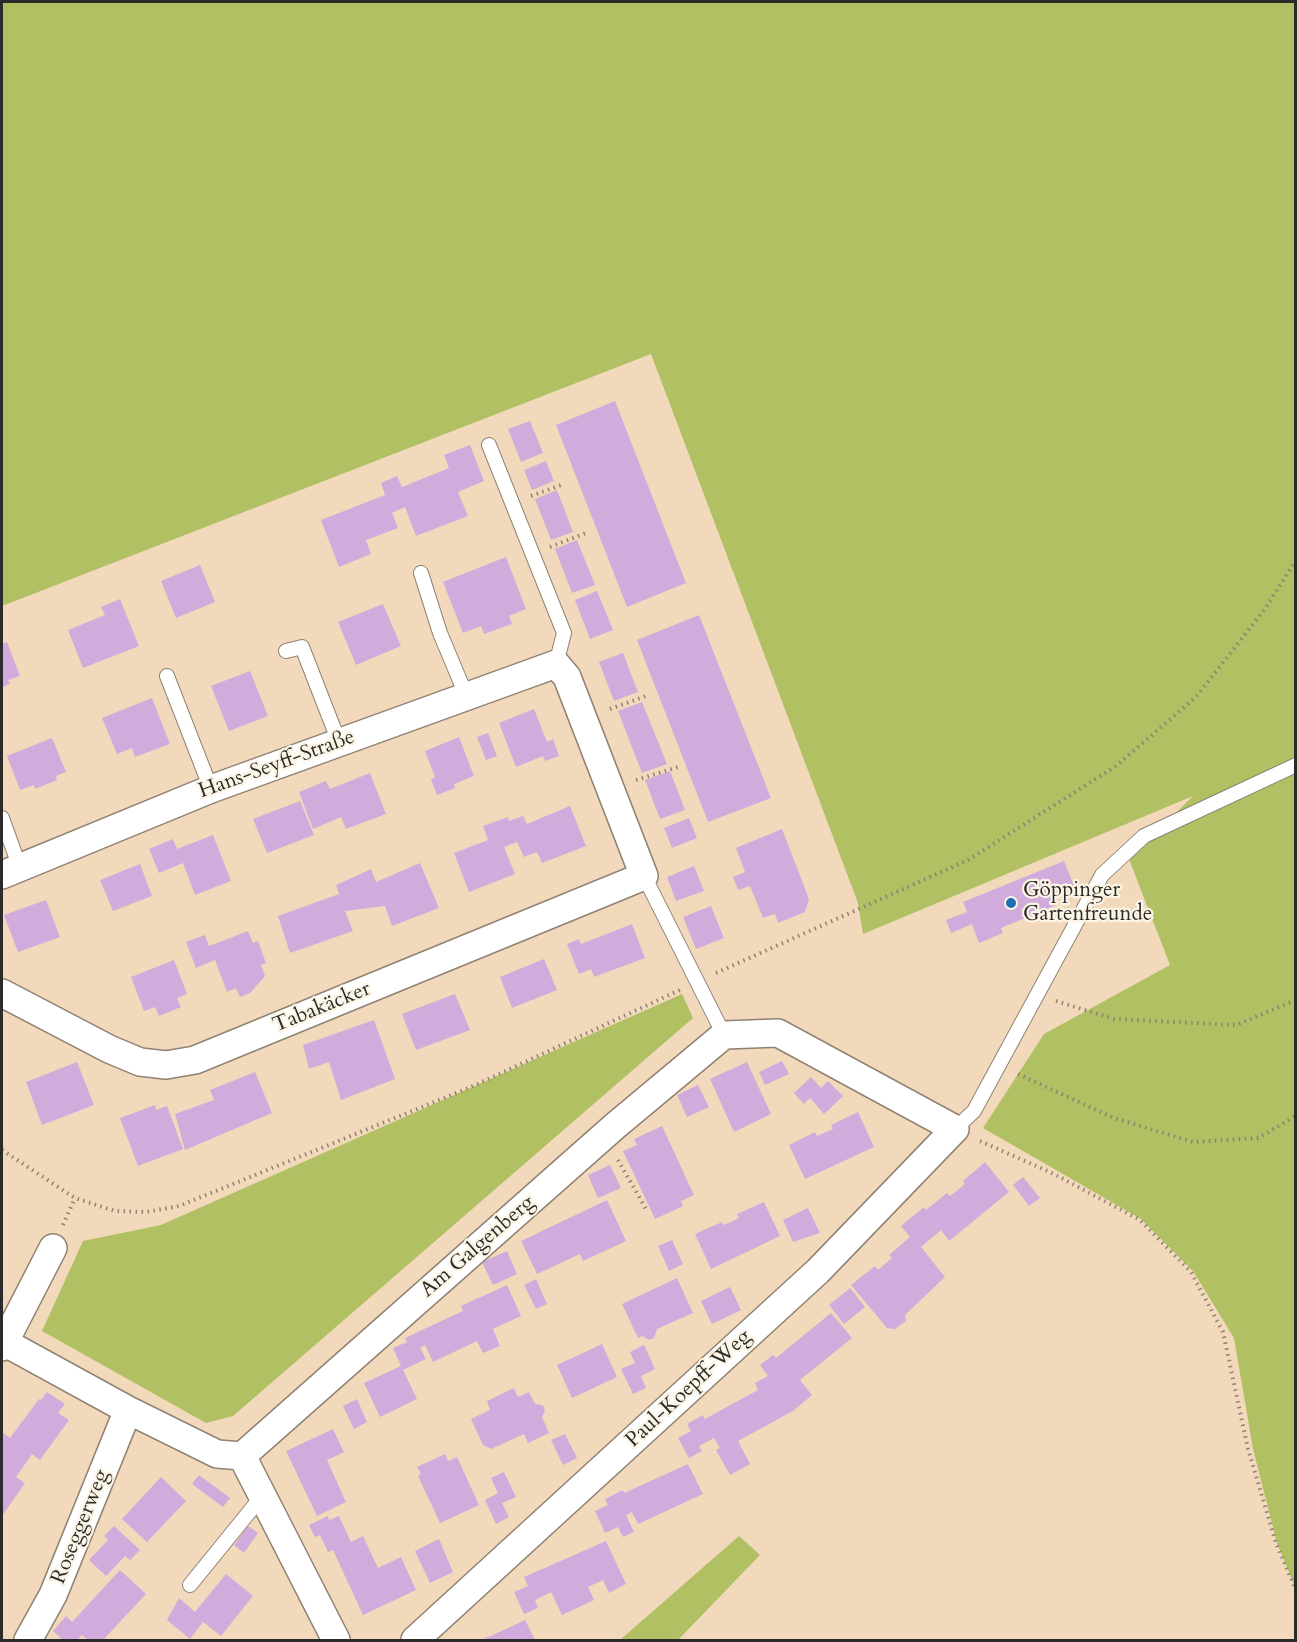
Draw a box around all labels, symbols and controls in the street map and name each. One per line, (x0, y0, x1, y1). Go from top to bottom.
street label: Hans-Seyff-Straße (196, 725, 358, 805)
place label: Göppinger Gartenfreunde (1023, 878, 1152, 928)
marker: Göppinger Gartenfreunde (1004, 896, 1018, 910)
street label: Tabakäcker (269, 977, 375, 1039)
street label: Am Galgenberg (416, 1191, 540, 1303)
street label: Paul-Koepff-Weg (621, 1325, 757, 1453)
street label: Roseggerweg (47, 1466, 115, 1588)

